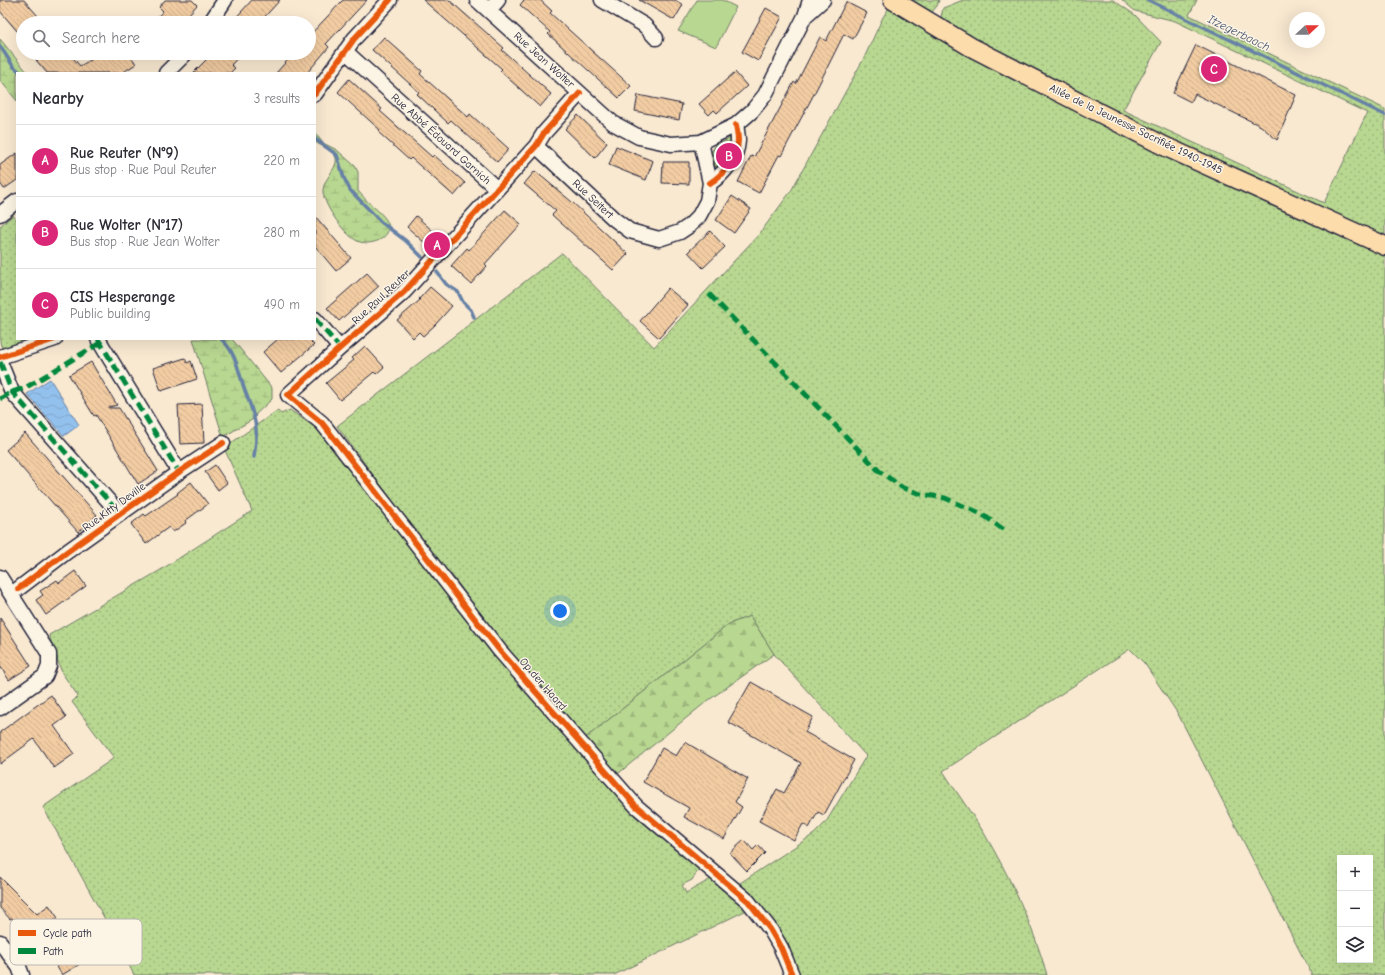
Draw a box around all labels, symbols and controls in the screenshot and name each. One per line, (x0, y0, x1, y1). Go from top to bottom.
water label: Itzegerbaach (1205, 11, 1272, 54)
north arrow (1289, 12, 1325, 48)
search box (16, 16, 316, 60)
icon: search (30, 27, 52, 49)
text: Search here (62, 29, 140, 47)
street label: Rue Jean Wolter (511, 29, 578, 91)
pin: C (1201, 54, 1227, 84)
street label: Allée de la Jeunesse Sacrifiée 1940-1945 (1047, 81, 1225, 177)
text: Nearby (32, 89, 83, 108)
street label: Rue Abbé Édouard Garnich (389, 90, 494, 187)
text: 3 results (254, 91, 300, 106)
pin: B (716, 141, 742, 171)
text: Rue Reuter (N°9) (70, 144, 179, 162)
text: A (41, 153, 49, 168)
text: 220 m (263, 153, 300, 168)
text: Bus stop · Rue Paul Reuter (70, 162, 216, 177)
street label: Rue Seitert (570, 177, 617, 222)
text: Rue Wolter (N°17) (70, 216, 183, 234)
text: B (41, 225, 49, 240)
text: 280 m (263, 225, 300, 240)
pin: A (424, 230, 450, 260)
text: Bus stop · Rue Jean Wolter (70, 234, 219, 249)
street label: Rue Paul Reuter (349, 266, 413, 327)
text: CIS Hesperange (70, 288, 175, 306)
text: C (41, 297, 49, 312)
text: 490 m (264, 297, 300, 312)
text: Public building (70, 306, 151, 321)
street label: Rue Kitty Deville (80, 479, 148, 534)
your location (550, 601, 570, 621)
street label: Op der Haard (517, 655, 569, 713)
map controls (1337, 855, 1373, 963)
button: + (1337, 855, 1373, 891)
button: − (1337, 891, 1373, 927)
legend (10, 919, 142, 965)
text: Cycle path (43, 927, 92, 940)
button: layers (1337, 927, 1373, 963)
text: Path (43, 945, 64, 958)

